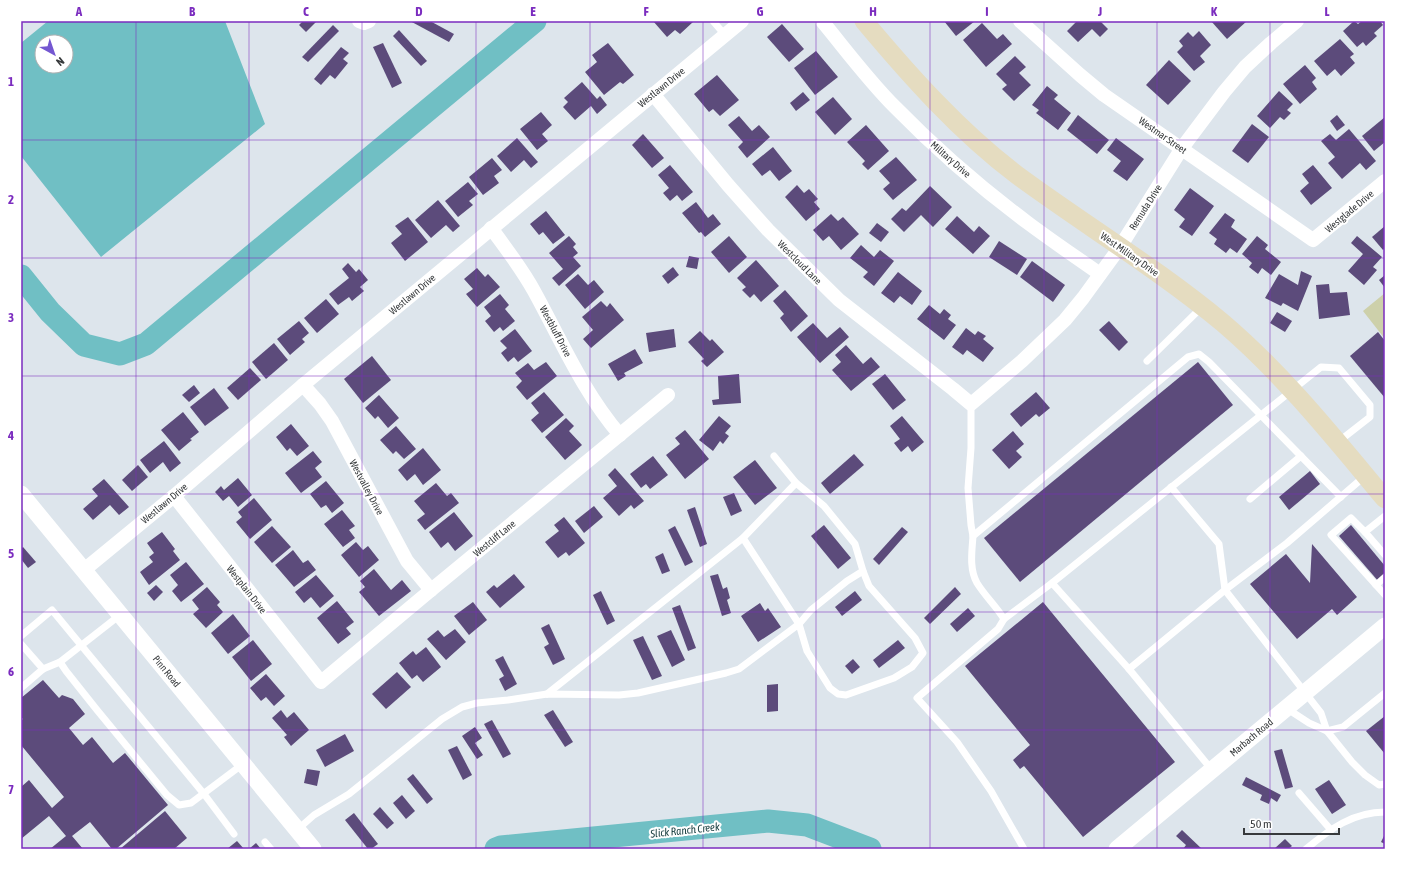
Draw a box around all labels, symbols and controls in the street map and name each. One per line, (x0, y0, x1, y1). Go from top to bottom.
text: A (75, 4, 83, 19)
text: B (189, 4, 196, 19)
text: C (303, 4, 309, 19)
text: D (415, 4, 423, 19)
text: E (530, 4, 536, 19)
text: F (643, 4, 649, 19)
text: G (757, 4, 764, 19)
text: H (869, 4, 877, 19)
text: I (985, 4, 989, 19)
text: J (1097, 4, 1102, 19)
text: K (1211, 4, 1218, 19)
text: L (1324, 4, 1330, 19)
north arrow (34, 34, 74, 74)
text: N (54, 55, 67, 68)
street label: Westlawn Drive (636, 65, 687, 110)
text: 1 (8, 74, 14, 89)
street label: Westmar Street (1137, 115, 1189, 156)
street label: Military Drive (928, 139, 973, 180)
street label: Remuda Drive (1127, 182, 1164, 232)
street label: Westglade Drive (1323, 188, 1376, 235)
text: 2 (8, 192, 14, 207)
street label: West Military Drive (1098, 230, 1161, 279)
street label: Westcloud Lane (775, 238, 824, 287)
street label: Westlawn Drive (387, 272, 438, 317)
street label: Westbluff Drive (537, 304, 574, 359)
text: 3 (8, 310, 14, 325)
text: 4 (7, 428, 14, 443)
street label: Westvalley Drive (347, 458, 386, 517)
street label: Westlawn Drive (139, 481, 190, 526)
street label: Westcliff Lane (471, 518, 518, 559)
text: 5 (8, 546, 14, 561)
street label: Westplain Drive (224, 563, 269, 616)
street label: Pinn Road (151, 653, 183, 689)
text: 6 (8, 664, 14, 679)
street label: Marbach Road (1228, 716, 1275, 759)
text: 7 (8, 782, 14, 797)
scale bar (1244, 810, 1339, 836)
text: 50 m (1250, 817, 1272, 831)
water label: Slick Ranch Creek (649, 820, 720, 840)

